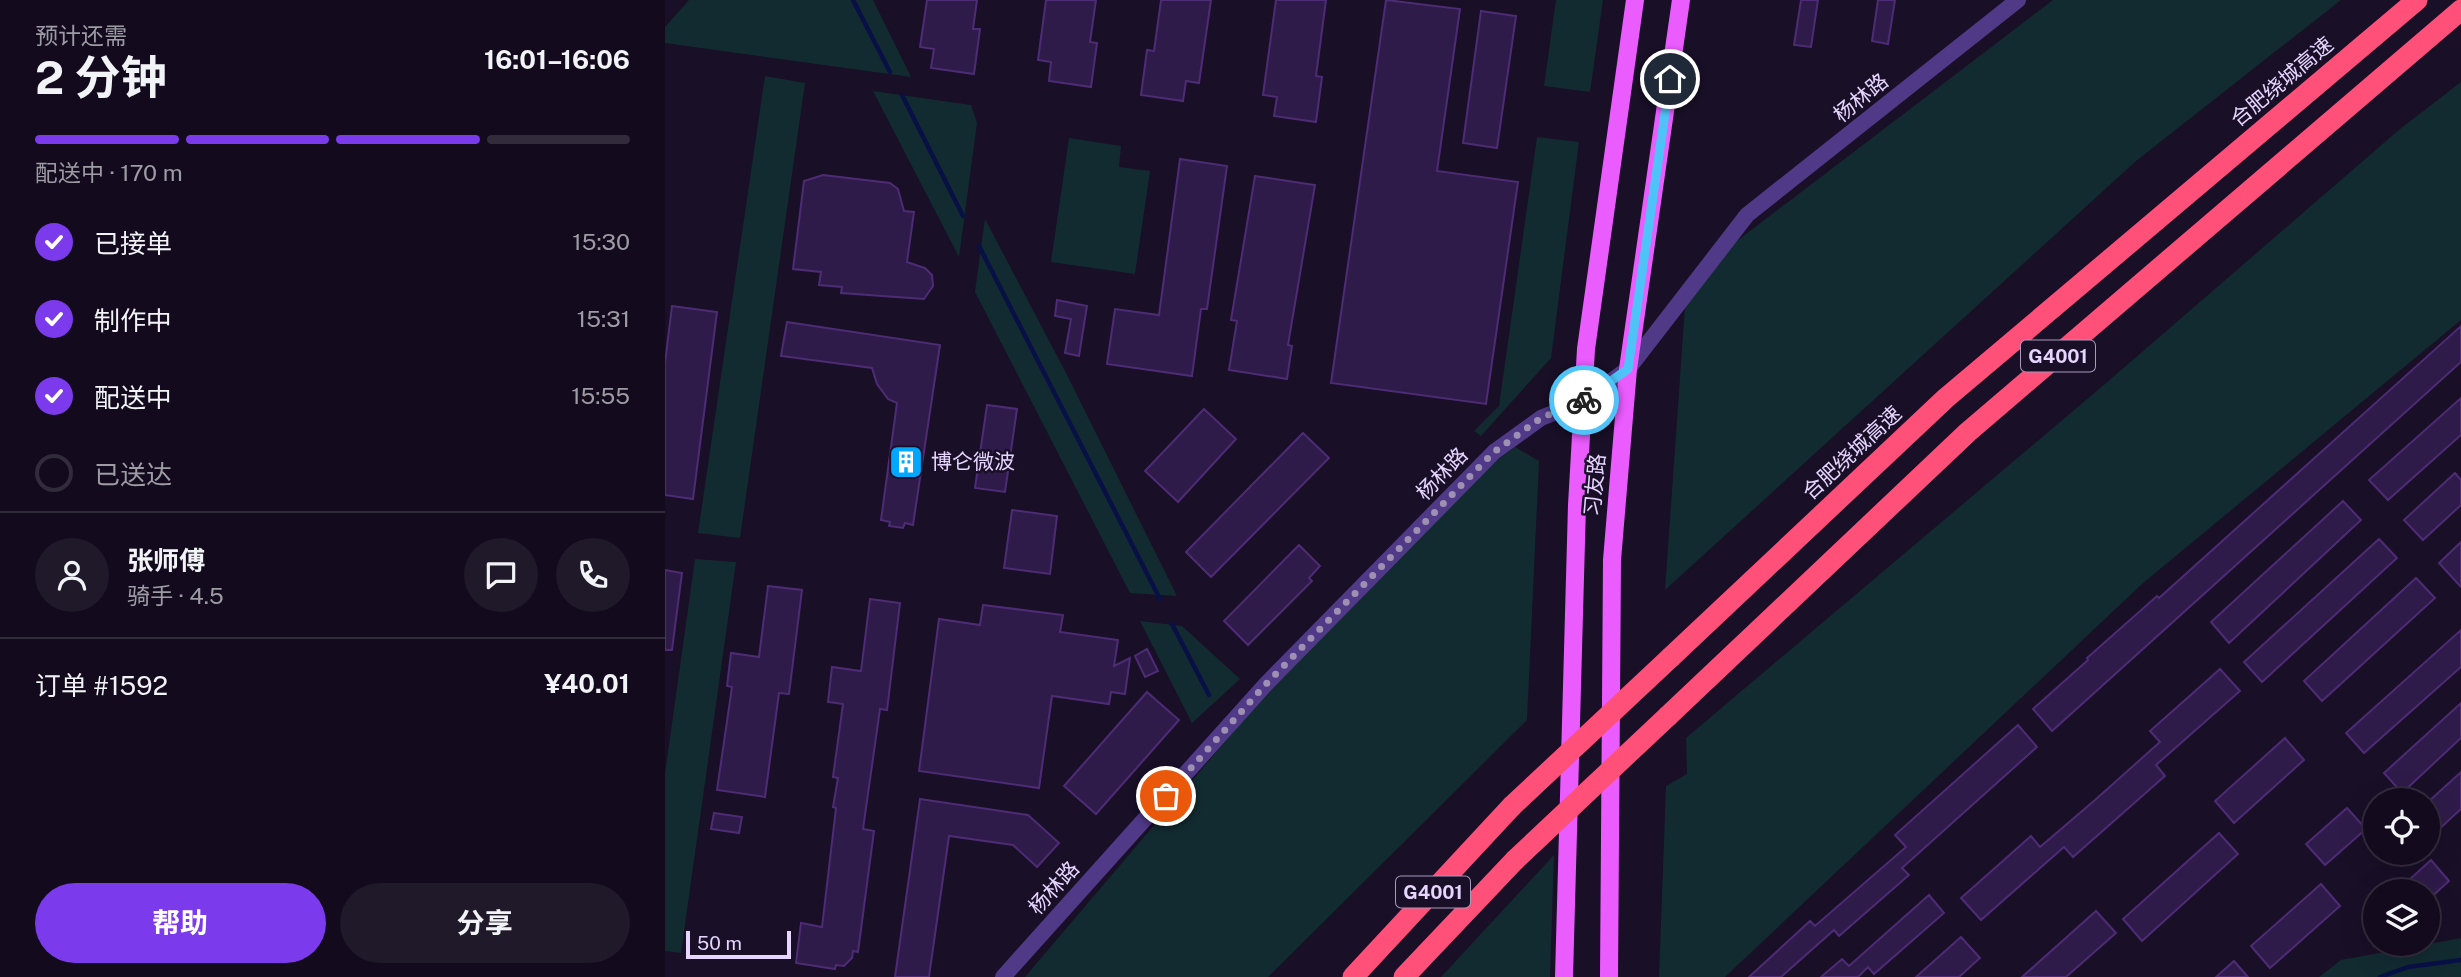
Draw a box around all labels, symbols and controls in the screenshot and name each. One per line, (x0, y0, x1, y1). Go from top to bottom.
text: 预计还需 (35, 22, 127, 49)
street label: 合肥绕城高速 (2225, 32, 2338, 132)
text: 16:01–16:06 (484, 44, 630, 75)
pin (1640, 49, 1700, 109)
text: 2 分钟 (35, 50, 167, 104)
icon: home (1651, 60, 1689, 98)
street label: 杨林路 (1828, 68, 1893, 127)
text: 配送中 · 170 m (35, 159, 183, 186)
icon: check (35, 223, 73, 261)
text: 已接单 (94, 228, 172, 259)
text: 15:30 (572, 228, 630, 255)
icon: check (35, 300, 73, 338)
text: 制作中 (94, 305, 172, 336)
text: 15:31 (577, 305, 630, 332)
road number: G4001 (2021, 340, 2095, 372)
courier (1549, 365, 1619, 435)
icon: check (35, 377, 73, 415)
icon: bike (1565, 381, 1603, 419)
text: 配送中 (94, 382, 172, 413)
text: 15:55 (571, 382, 630, 409)
street label: 合肥绕城高速 (1797, 401, 1906, 505)
street label: 杨林路 (1411, 442, 1473, 505)
building icon: 博仑微波 (887, 443, 925, 481)
place label: 博仑微波 (931, 449, 1015, 474)
street label: 习友路 (1579, 452, 1610, 517)
text: 已送达 (94, 459, 172, 490)
button: person (35, 538, 109, 612)
button: chat (464, 538, 538, 612)
button: phone (556, 538, 630, 612)
text: 张师傅 (127, 545, 205, 576)
text: 骑手 · 4.5 (127, 582, 224, 609)
text: ¥40.01 (544, 668, 630, 699)
text: 订单 #1592 (35, 670, 168, 701)
pin (1136, 766, 1196, 826)
icon: bag (1147, 777, 1185, 815)
map controls (2363, 788, 2440, 956)
button: locate (2363, 788, 2440, 865)
street label: 杨林路 (1023, 856, 1084, 919)
road number: G4001 (1396, 876, 1470, 908)
button: layers (2363, 879, 2440, 956)
button: 帮助 (35, 883, 326, 963)
button: 分享 (340, 883, 630, 963)
scale bar (686, 928, 791, 960)
text: 50 m (697, 932, 742, 954)

